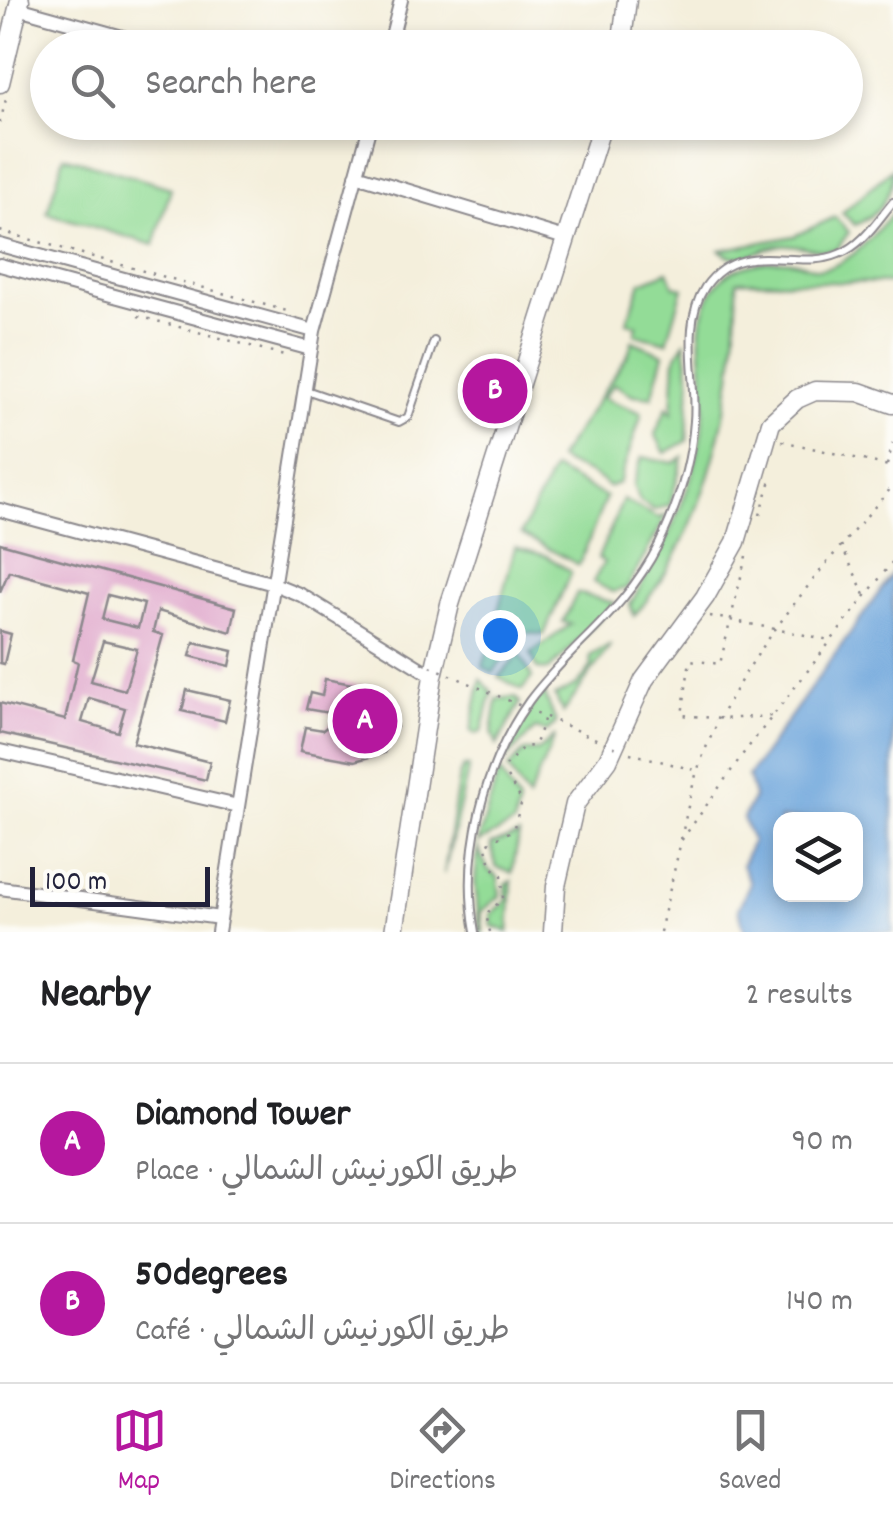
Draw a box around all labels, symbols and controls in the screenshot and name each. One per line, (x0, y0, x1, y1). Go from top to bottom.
search box (30, 30, 863, 140)
icon: search (65, 58, 120, 113)
text: Search here (145, 58, 317, 113)
pin: B (462, 354, 528, 428)
your location (475, 610, 526, 661)
pin: A (332, 684, 398, 758)
map controls (773, 812, 863, 902)
button: layers (773, 812, 863, 902)
scale bar (30, 862, 210, 906)
text: 100 m (45, 864, 107, 904)
text: Nearby (40, 967, 150, 1027)
text: 2 results (746, 974, 853, 1020)
text: Diamond Tower (135, 1089, 350, 1144)
text: A (64, 1120, 81, 1166)
text: 90 m (792, 1120, 853, 1166)
text: Place · طريق الكورنيش الشمالي (135, 1150, 518, 1196)
text: 50degrees (135, 1249, 288, 1304)
text: B (65, 1280, 80, 1326)
text: 140 m (786, 1280, 853, 1326)
text: Café · طريق الكورنيش الشمالي (135, 1310, 510, 1356)
tab: Map (112, 1403, 167, 1503)
tab: Directions (390, 1403, 496, 1503)
tab: Saved (719, 1403, 781, 1503)

